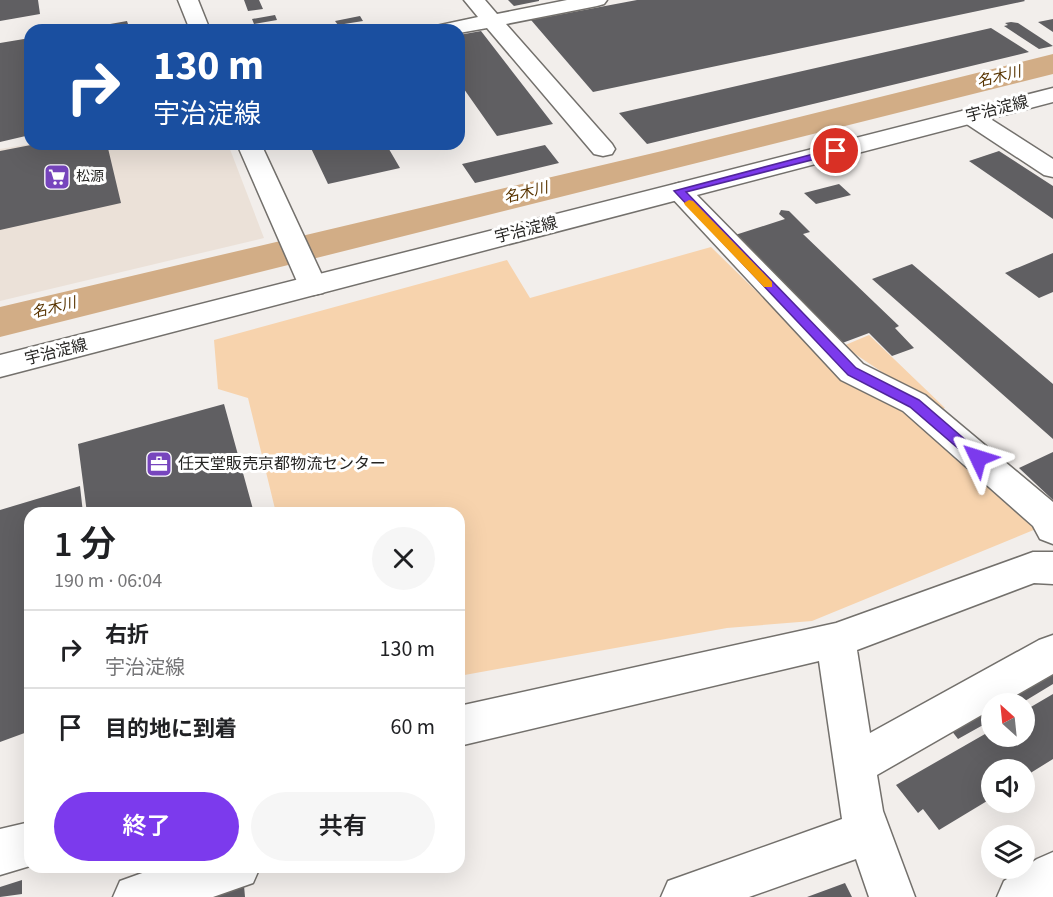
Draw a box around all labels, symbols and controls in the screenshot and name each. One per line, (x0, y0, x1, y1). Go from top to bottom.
text: 130 m (153, 36, 264, 96)
icon: right (54, 48, 132, 126)
water label: 名木川 (975, 61, 1025, 93)
street label: 宇治淀線 (963, 91, 1031, 127)
text: 宇治淀線 (153, 95, 261, 134)
pin (810, 125, 861, 176)
icon: arrive (819, 134, 852, 167)
supermarket icon: 松源 (42, 162, 72, 192)
place label: 松源 (76, 167, 104, 187)
water label: 名木川 (502, 177, 552, 209)
street label: 宇治淀線 (492, 212, 560, 248)
water label: 名木川 (30, 292, 80, 324)
street label: 宇治淀線 (22, 334, 90, 370)
position arrow (946, 426, 1010, 490)
office icon: 任天堂販売京都物流センター (144, 449, 174, 479)
place label: 任天堂販売京都物流センター (178, 453, 386, 475)
text: 1 分 (54, 519, 116, 570)
button: close (372, 527, 435, 590)
text: 190 m · 06:04 (54, 567, 162, 595)
text: 右折 (105, 619, 149, 651)
icon: right (54, 633, 87, 666)
text: 130 m (380, 633, 435, 665)
text: 宇治淀線 (105, 654, 185, 682)
north arrow (981, 693, 1035, 747)
map controls (981, 693, 1035, 879)
icon: arrive (54, 711, 87, 744)
text: 60 m (390, 711, 435, 743)
text: 目的地に到着 (105, 713, 237, 745)
button: sound (981, 759, 1035, 813)
button: 終了 (54, 792, 239, 861)
button: 共有 (251, 792, 435, 861)
button: layers (981, 825, 1035, 879)

